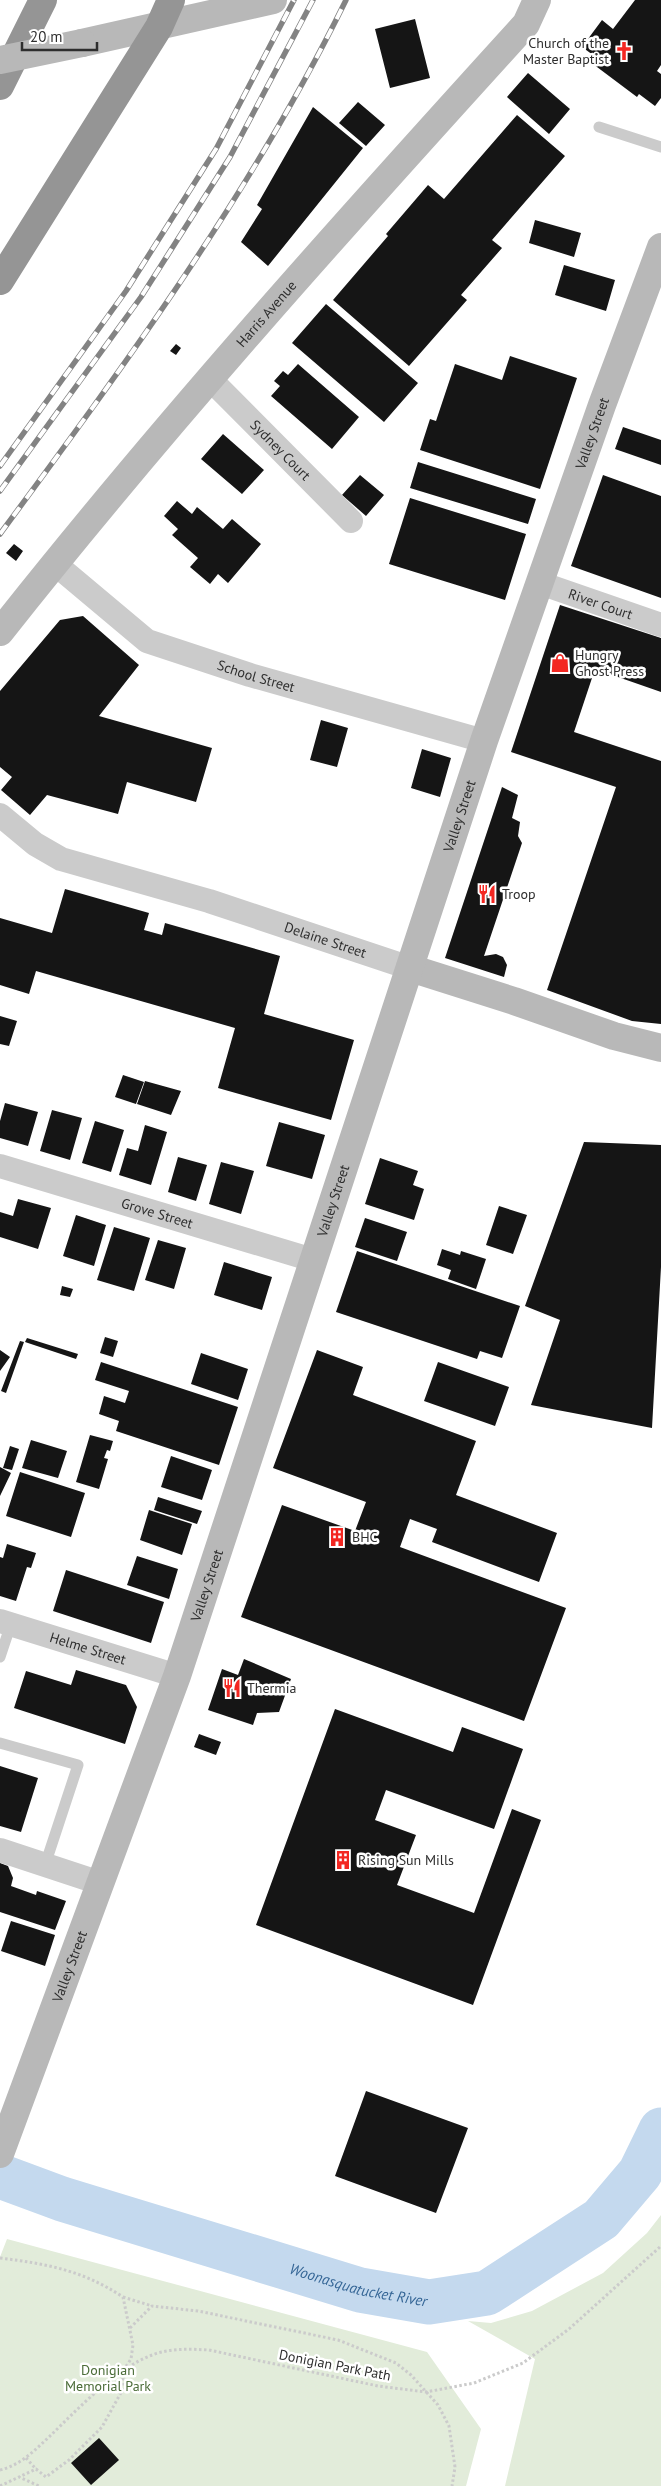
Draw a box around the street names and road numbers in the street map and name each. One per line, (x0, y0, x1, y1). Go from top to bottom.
street label: Harris Avenue (232, 277, 300, 351)
street label: Valley Street (571, 395, 613, 472)
street label: Sydney Court (246, 416, 315, 484)
street label: River Court (566, 585, 635, 624)
street label: School Street (215, 656, 297, 696)
street label: Valley Street (439, 777, 480, 855)
street label: Delaine Street (282, 918, 369, 962)
street label: Valley Street (313, 1162, 353, 1240)
street label: Grove Street (119, 1194, 195, 1233)
street label: Valley Street (186, 1547, 227, 1625)
street label: Helme Street (48, 1628, 128, 1669)
street label: Valley Street (48, 1928, 91, 2006)
street label: Donigian Park Path (278, 2345, 392, 2385)

